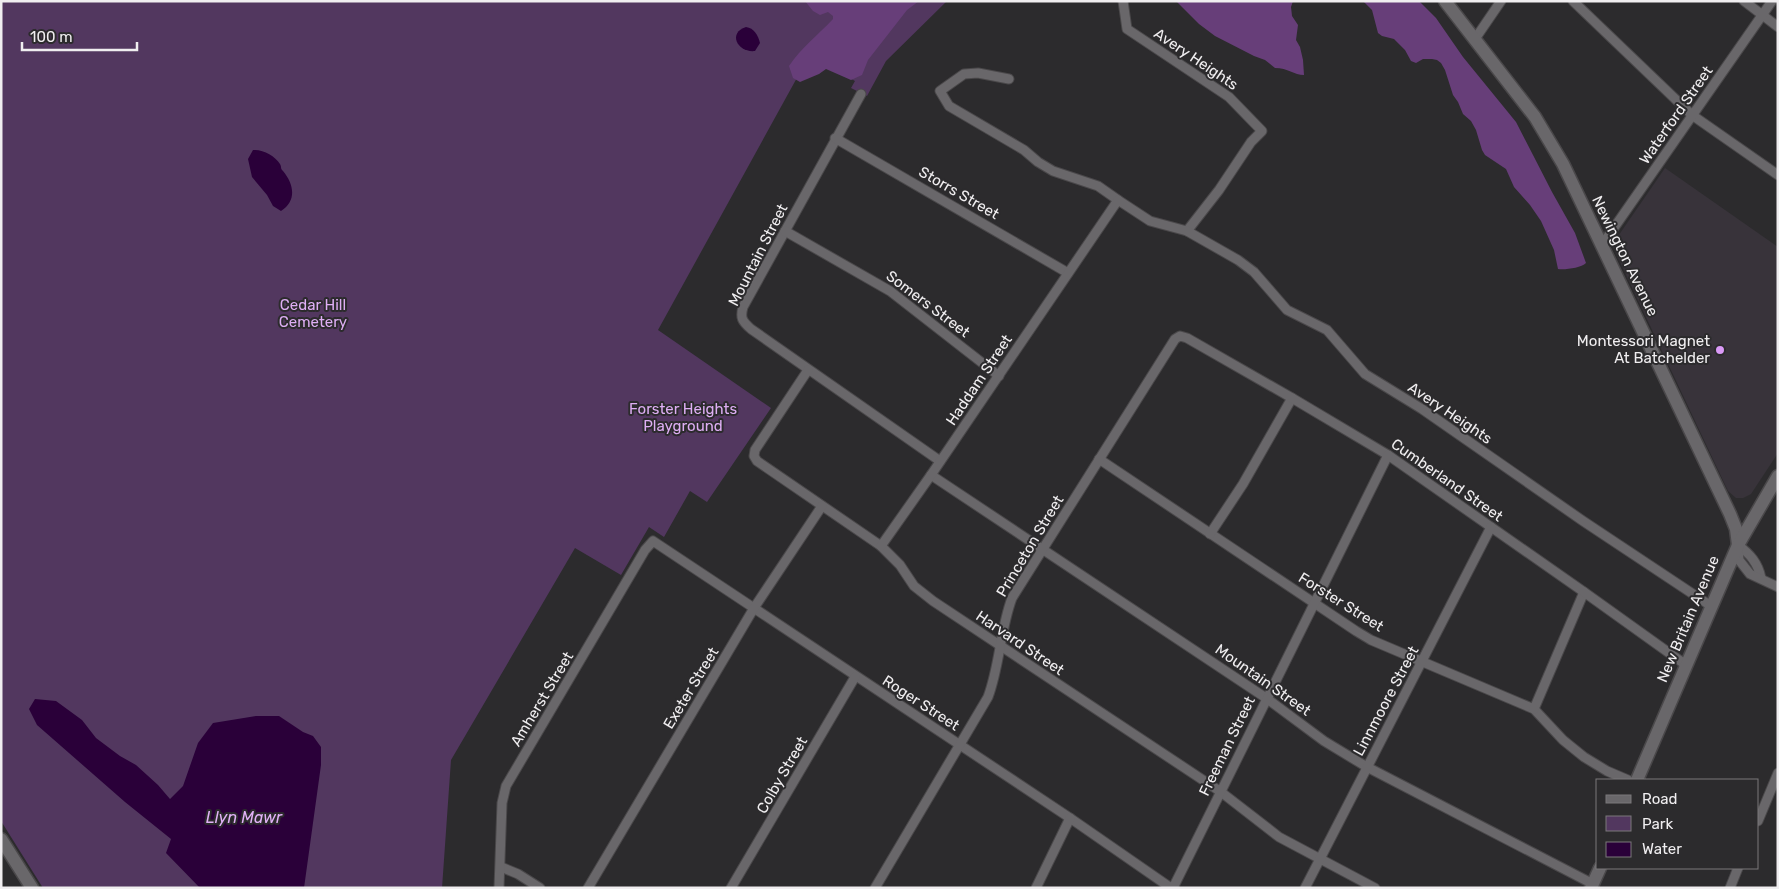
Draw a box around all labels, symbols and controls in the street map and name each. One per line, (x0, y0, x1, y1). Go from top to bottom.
scale bar (22, 20, 138, 52)
street label: Avery Heights (1151, 24, 1242, 94)
text: 100 m (30, 28, 72, 46)
street label: Waterford Street (1635, 62, 1717, 168)
street label: Storrs Street (916, 163, 1003, 223)
street label: Newington Avenue (1588, 193, 1662, 319)
street label: Mountain Street (724, 201, 792, 309)
street label: Somers Street (883, 267, 973, 341)
park label: Cedar Hill Cemetery (279, 296, 347, 331)
street label: Haddam Street (942, 331, 1016, 429)
place label: Montessori Magnet At Batchelder (1577, 332, 1710, 367)
marker: Montessori Magnet At Batchelder (1714, 344, 1726, 356)
street label: Avery Heights (1405, 378, 1496, 448)
park label: Forster Heights Playground (629, 400, 737, 435)
street label: Cumberland Street (1388, 435, 1506, 525)
street label: Princeton Street (993, 492, 1067, 600)
street label: New Britain Avenue (1653, 553, 1723, 685)
street label: Forster Street (1295, 569, 1387, 635)
street label: Harvard Street (972, 607, 1068, 679)
street label: Mountain Street (1212, 640, 1314, 720)
street label: Linnmoore Street (1349, 643, 1423, 759)
street label: Exeter Street (660, 644, 722, 732)
street label: Amherst Street (507, 648, 577, 750)
street label: Roger Street (879, 671, 963, 735)
street label: Freeman Street (1195, 693, 1259, 799)
street label: Colby Street (753, 733, 811, 817)
legend (1596, 779, 1759, 869)
text: Road (1642, 790, 1678, 808)
water label: Llyn Mawr (206, 808, 283, 827)
text: Park (1642, 815, 1673, 833)
text: Water (1642, 840, 1682, 858)

